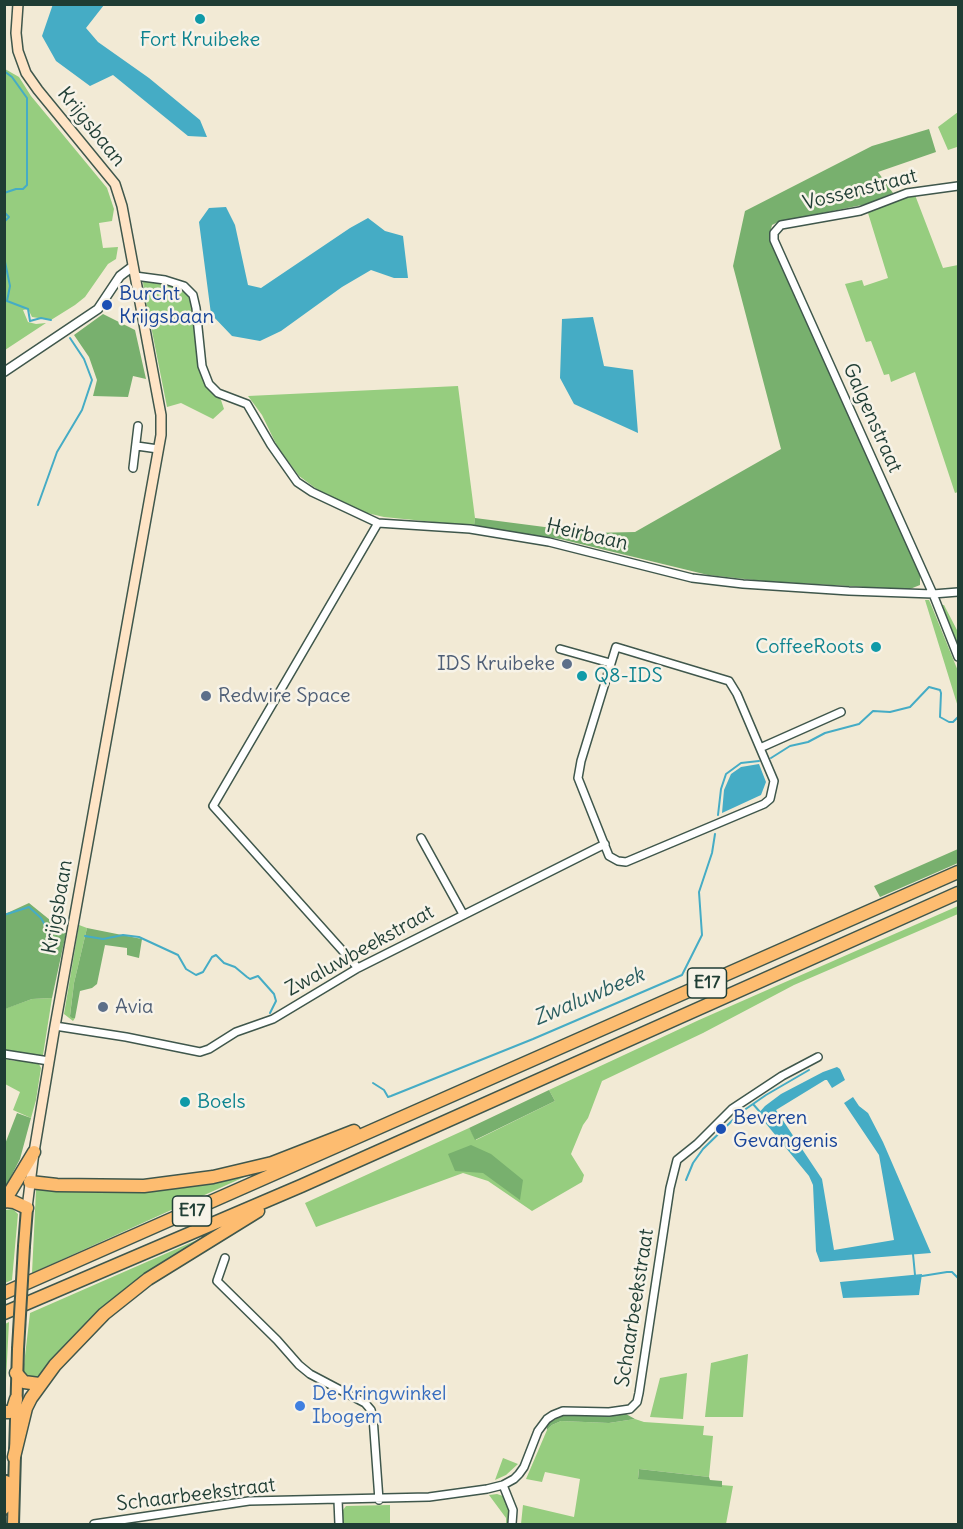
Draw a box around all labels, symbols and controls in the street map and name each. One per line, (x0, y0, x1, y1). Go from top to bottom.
marker: Fort Kruibeke (193, 12, 207, 26)
place label: Fort Kruibeke (140, 28, 260, 52)
street label: Krijgsbaan (52, 82, 130, 172)
street label: Vossenstraat (800, 164, 920, 216)
place label: Burcht Krijgsbaan (119, 282, 214, 329)
marker: Burcht Krijgsbaan (100, 298, 114, 312)
street label: Galgenstraat (837, 360, 907, 476)
street label: Heirbaan (544, 514, 630, 556)
place label: CoffeeRoots (755, 635, 864, 659)
marker: CoffeeRoots (869, 640, 883, 654)
place label: IDS Kruibeke (437, 652, 555, 676)
marker: IDS Kruibeke (560, 657, 574, 671)
place label: Q8-IDS (594, 664, 663, 688)
marker: Q8-IDS (575, 669, 589, 683)
place label: Redwire Space (218, 684, 351, 708)
marker: Redwire Space (199, 689, 213, 703)
street label: Krijgsbaan (38, 858, 78, 956)
street label: Zwaluwbeekstraat (282, 900, 438, 1002)
water label: Zwaluwbeek (530, 962, 648, 1032)
road number: E17 (688, 968, 726, 998)
place label: Avia (115, 995, 153, 1019)
marker: Avia (96, 1000, 110, 1014)
place label: Boels (197, 1090, 246, 1114)
marker: Boels (178, 1095, 192, 1109)
place label: Beveren Gevangenis (733, 1106, 838, 1153)
marker: Beveren Gevangenis (714, 1122, 728, 1136)
road number: E17 (172, 1196, 212, 1226)
street label: Schaarbeekstraat (611, 1227, 659, 1389)
place label: De Kringwinkel Ibogem (312, 1382, 447, 1429)
marker: De Kringwinkel Ibogem (293, 1399, 307, 1413)
street label: Schaarbeekstraat (115, 1473, 277, 1517)

